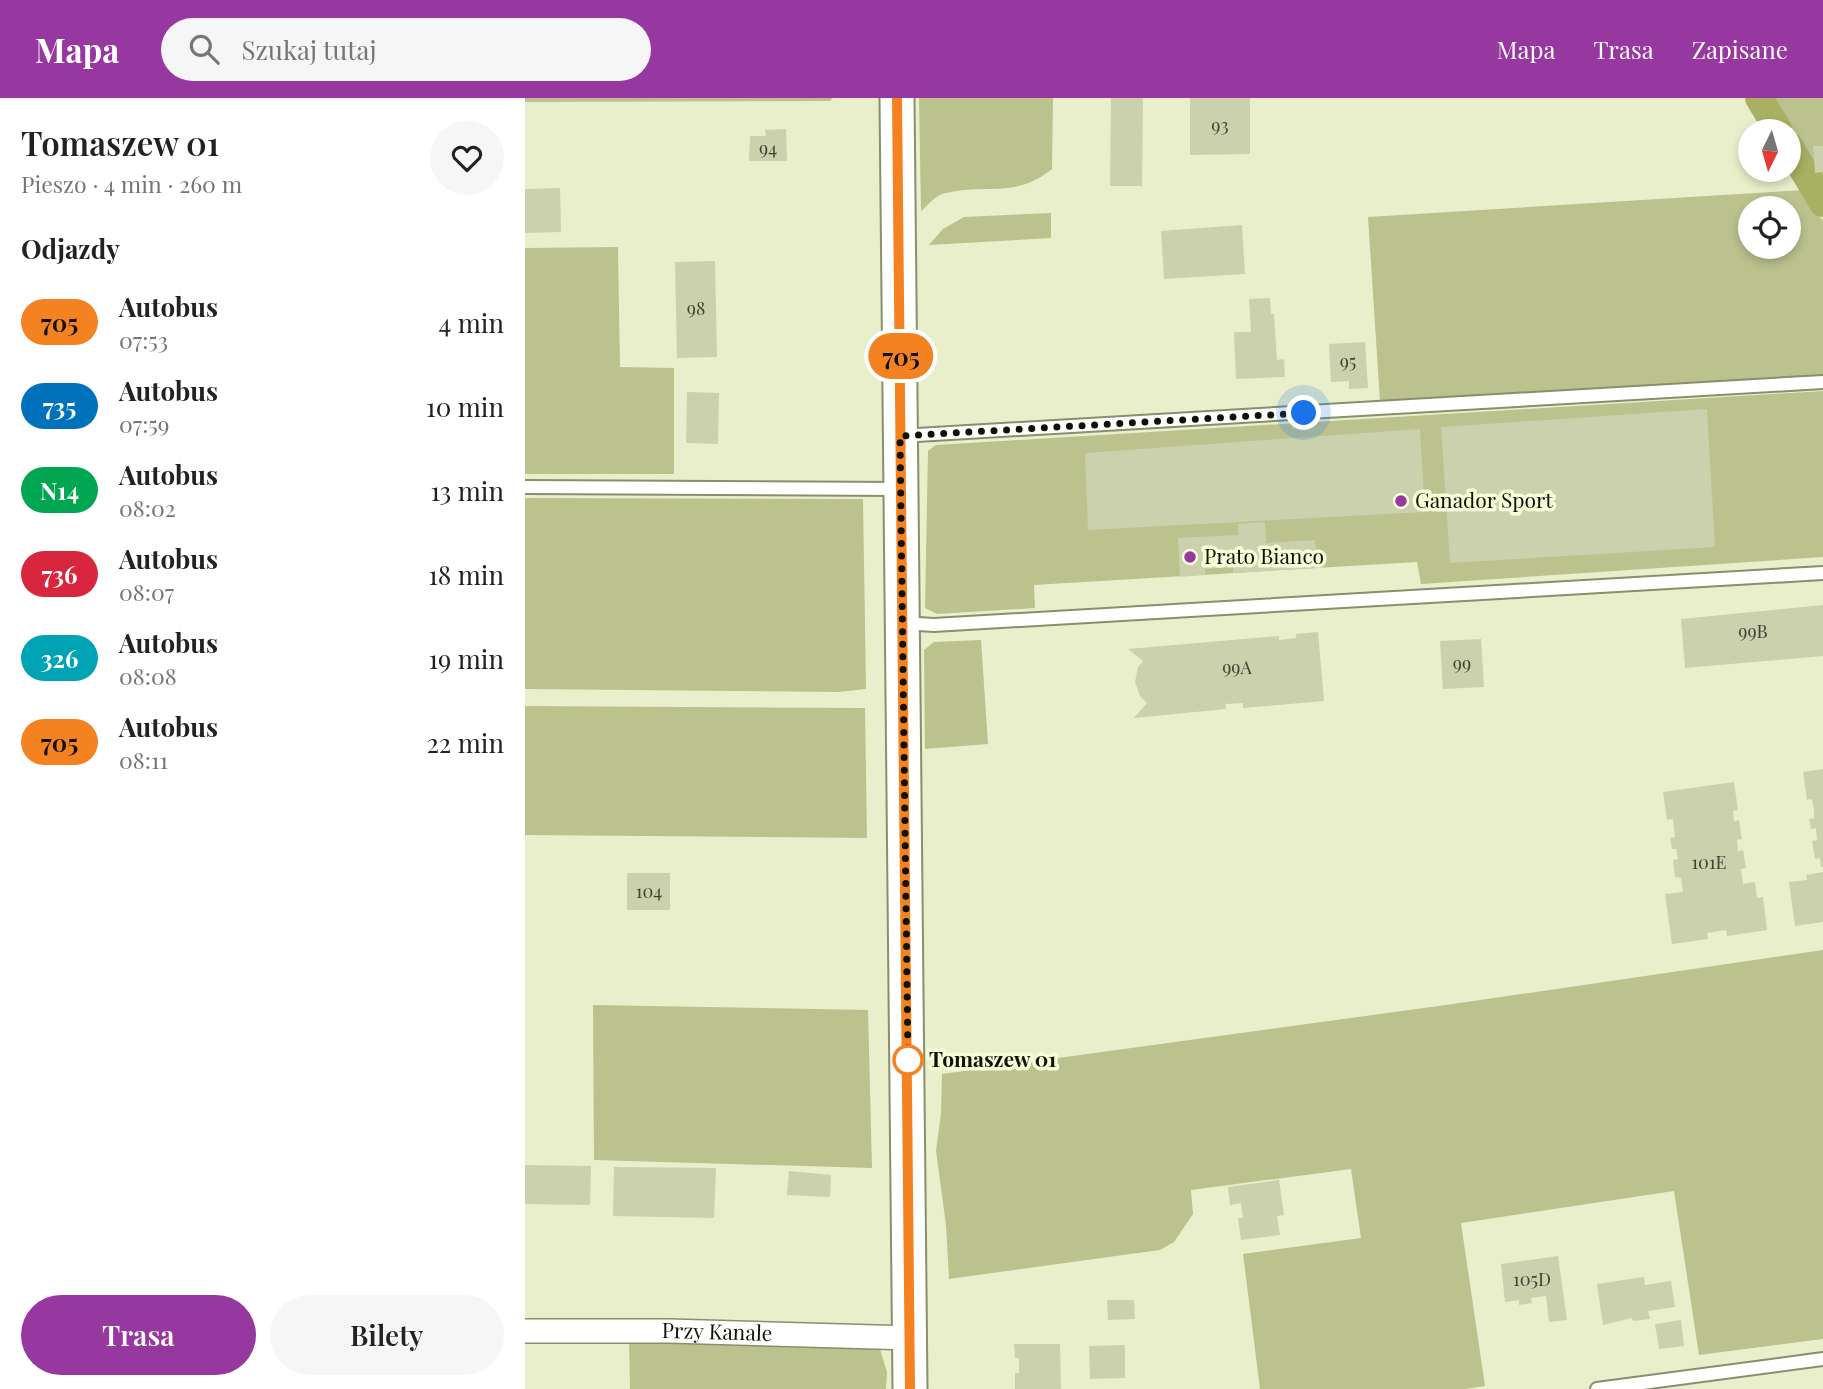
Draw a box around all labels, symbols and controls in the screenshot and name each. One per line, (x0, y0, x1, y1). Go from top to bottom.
search box (161, 18, 651, 81)
text: Mapa (35, 27, 119, 71)
icon: search (185, 30, 223, 68)
text: Szukaj tutaj (241, 32, 376, 67)
text: Mapa (1497, 33, 1555, 65)
text: Trasa (1593, 33, 1654, 65)
text: Zapisane (1692, 33, 1788, 65)
house number: 93 (1211, 113, 1229, 137)
north arrow (1738, 119, 1801, 182)
map controls (1738, 119, 1801, 259)
text: Tomaszew 01 (21, 120, 219, 164)
button: heart (430, 121, 504, 195)
house number: 94 (759, 136, 777, 160)
text: Pieszo · 4 min · 260 m (21, 168, 242, 199)
button: locate (1738, 196, 1801, 259)
text: Odjazdy (21, 231, 120, 266)
text: Autobus (119, 289, 218, 324)
house number: 98 (687, 296, 705, 320)
text: 4 min (438, 305, 504, 340)
text: 705 (41, 306, 78, 338)
text: 07:53 (119, 324, 168, 355)
line badge: 705 (861, 333, 941, 379)
text: 705 (882, 340, 920, 372)
house number: 95 (1340, 349, 1356, 373)
text: Autobus (119, 373, 218, 408)
text: 10 min (426, 389, 504, 424)
text: 735 (43, 390, 76, 422)
your location (1286, 395, 1321, 430)
text: 07:59 (119, 408, 170, 439)
text: Autobus (119, 457, 218, 492)
text: 13 min (430, 473, 504, 508)
text: N14 (40, 474, 79, 506)
place label: Ganador Sport (1415, 485, 1553, 513)
text: 08:02 (119, 492, 176, 523)
marker: Ganador Sport (1393, 493, 1409, 509)
text: Autobus (119, 541, 218, 576)
place label: Prato Bianco (1204, 541, 1324, 569)
marker: Prato Bianco (1182, 549, 1198, 565)
text: 18 min (428, 557, 504, 592)
text: 736 (41, 558, 78, 590)
text: 08:07 (119, 576, 174, 607)
house number: 99B (1738, 619, 1768, 643)
text: Autobus (119, 625, 218, 660)
text: 19 min (428, 641, 504, 676)
text: 326 (41, 642, 78, 674)
house number: 99 (1453, 651, 1471, 675)
house number: 99A (1222, 655, 1252, 679)
text: 08:08 (119, 660, 177, 691)
text: Autobus (119, 709, 218, 744)
text: 22 min (426, 725, 504, 760)
text: 705 (41, 726, 78, 758)
text: 08:11 (119, 744, 168, 775)
house number: 101E (1691, 850, 1727, 874)
house number: 104 (636, 879, 662, 903)
place label: Tomaszew 01 (929, 1044, 1056, 1072)
marker: Tomaszew 01 (893, 1045, 923, 1075)
house number: 105D (1513, 1267, 1551, 1291)
button: Trasa (21, 1295, 256, 1375)
button: Bilety (270, 1295, 504, 1375)
street label: Przy Kanale (662, 1315, 773, 1346)

